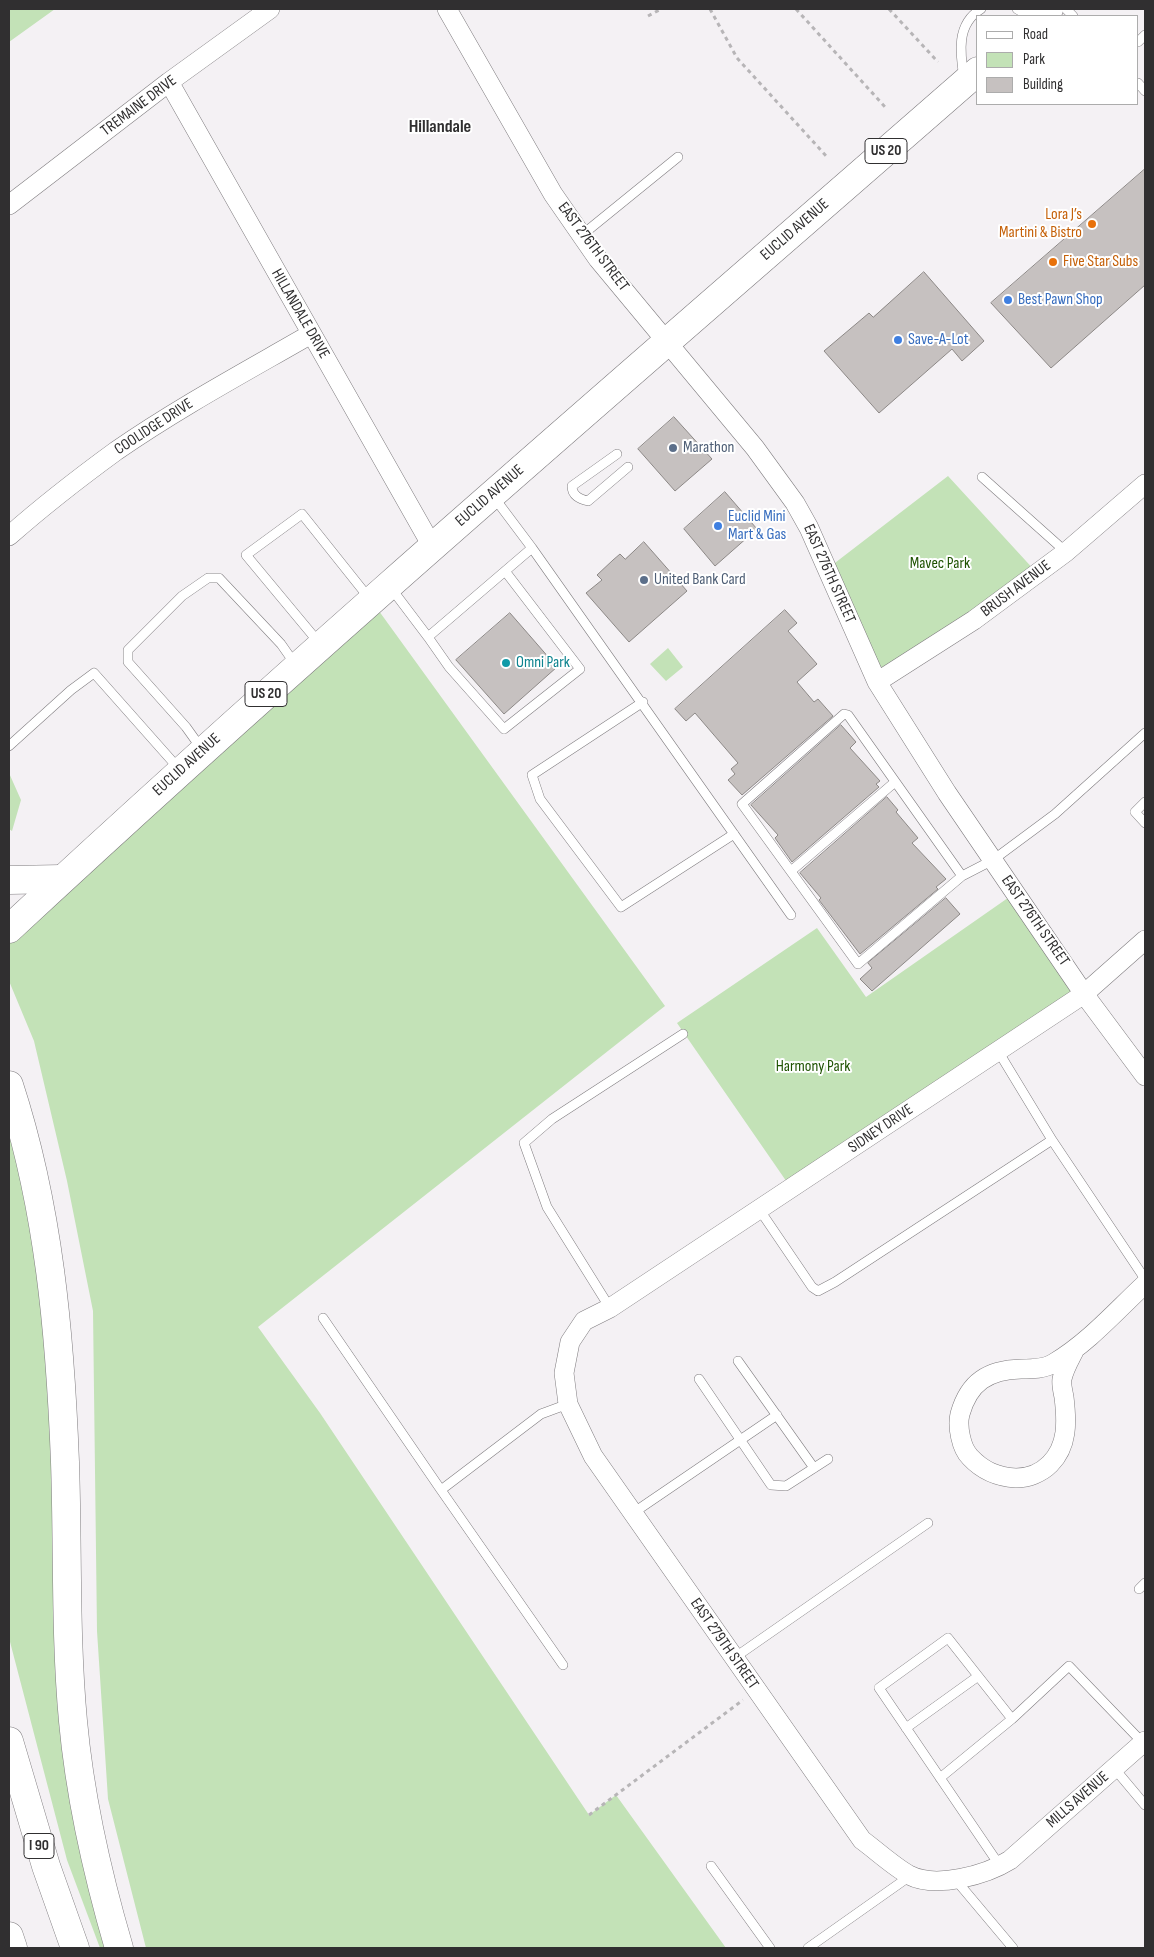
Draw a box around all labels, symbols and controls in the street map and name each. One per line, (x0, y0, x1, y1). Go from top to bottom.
legend (976, 15, 1139, 105)
text: Road (1023, 25, 1048, 44)
text: Park (1023, 50, 1045, 69)
street label: TREMAINE DRIVE (97, 71, 181, 141)
text: Building (1023, 75, 1063, 94)
district label: Hillandale (409, 116, 471, 138)
road number: US 20 (865, 138, 907, 164)
street label: EUCLID AVENUE (757, 195, 833, 265)
street label: EAST 276TH STREET (553, 199, 633, 295)
place label: Lora J’s Martini & Bistro (999, 205, 1082, 243)
marker: Lora J’s Martini & Bistro (1086, 218, 1098, 230)
place label: Five Star Subs (1063, 252, 1138, 272)
marker: Five Star Subs (1047, 256, 1059, 268)
street label: HILLANDALE DRIVE (267, 266, 333, 362)
place label: Best Pawn Shop (1018, 290, 1103, 310)
marker: Best Pawn Shop (1002, 294, 1014, 306)
place label: Save-A-Lot (908, 330, 969, 350)
marker: Save-A-Lot (892, 334, 904, 346)
street label: COOLIDGE DRIVE (111, 394, 197, 460)
place label: Marathon (683, 438, 734, 458)
marker: Marathon (667, 442, 679, 454)
street label: EUCLID AVENUE (452, 461, 528, 531)
place label: Euclid Mini Mart & Gas (728, 507, 786, 545)
marker: Euclid Mini Mart & Gas (712, 520, 724, 532)
street label: EAST 276TH STREET (799, 521, 859, 627)
park label: Mavec Park (910, 554, 970, 574)
street label: BRUSH AVENUE (977, 556, 1055, 622)
place label: United Bank Card (654, 570, 746, 590)
marker: United Bank Card (638, 574, 650, 586)
place label: Omni Park (516, 653, 570, 673)
marker: Omni Park (500, 657, 512, 669)
road number: US 20 (245, 682, 287, 706)
street label: EUCLID AVENUE (149, 730, 225, 800)
street label: EAST 276TH STREET (997, 872, 1073, 970)
park label: Harmony Park (776, 1057, 850, 1077)
street label: SIDNEY DRIVE (845, 1100, 917, 1158)
street label: EAST 279TH STREET (686, 1595, 762, 1693)
street label: MILLS AVENUE (1043, 1768, 1113, 1832)
road number: I 90 (24, 1834, 54, 1858)

